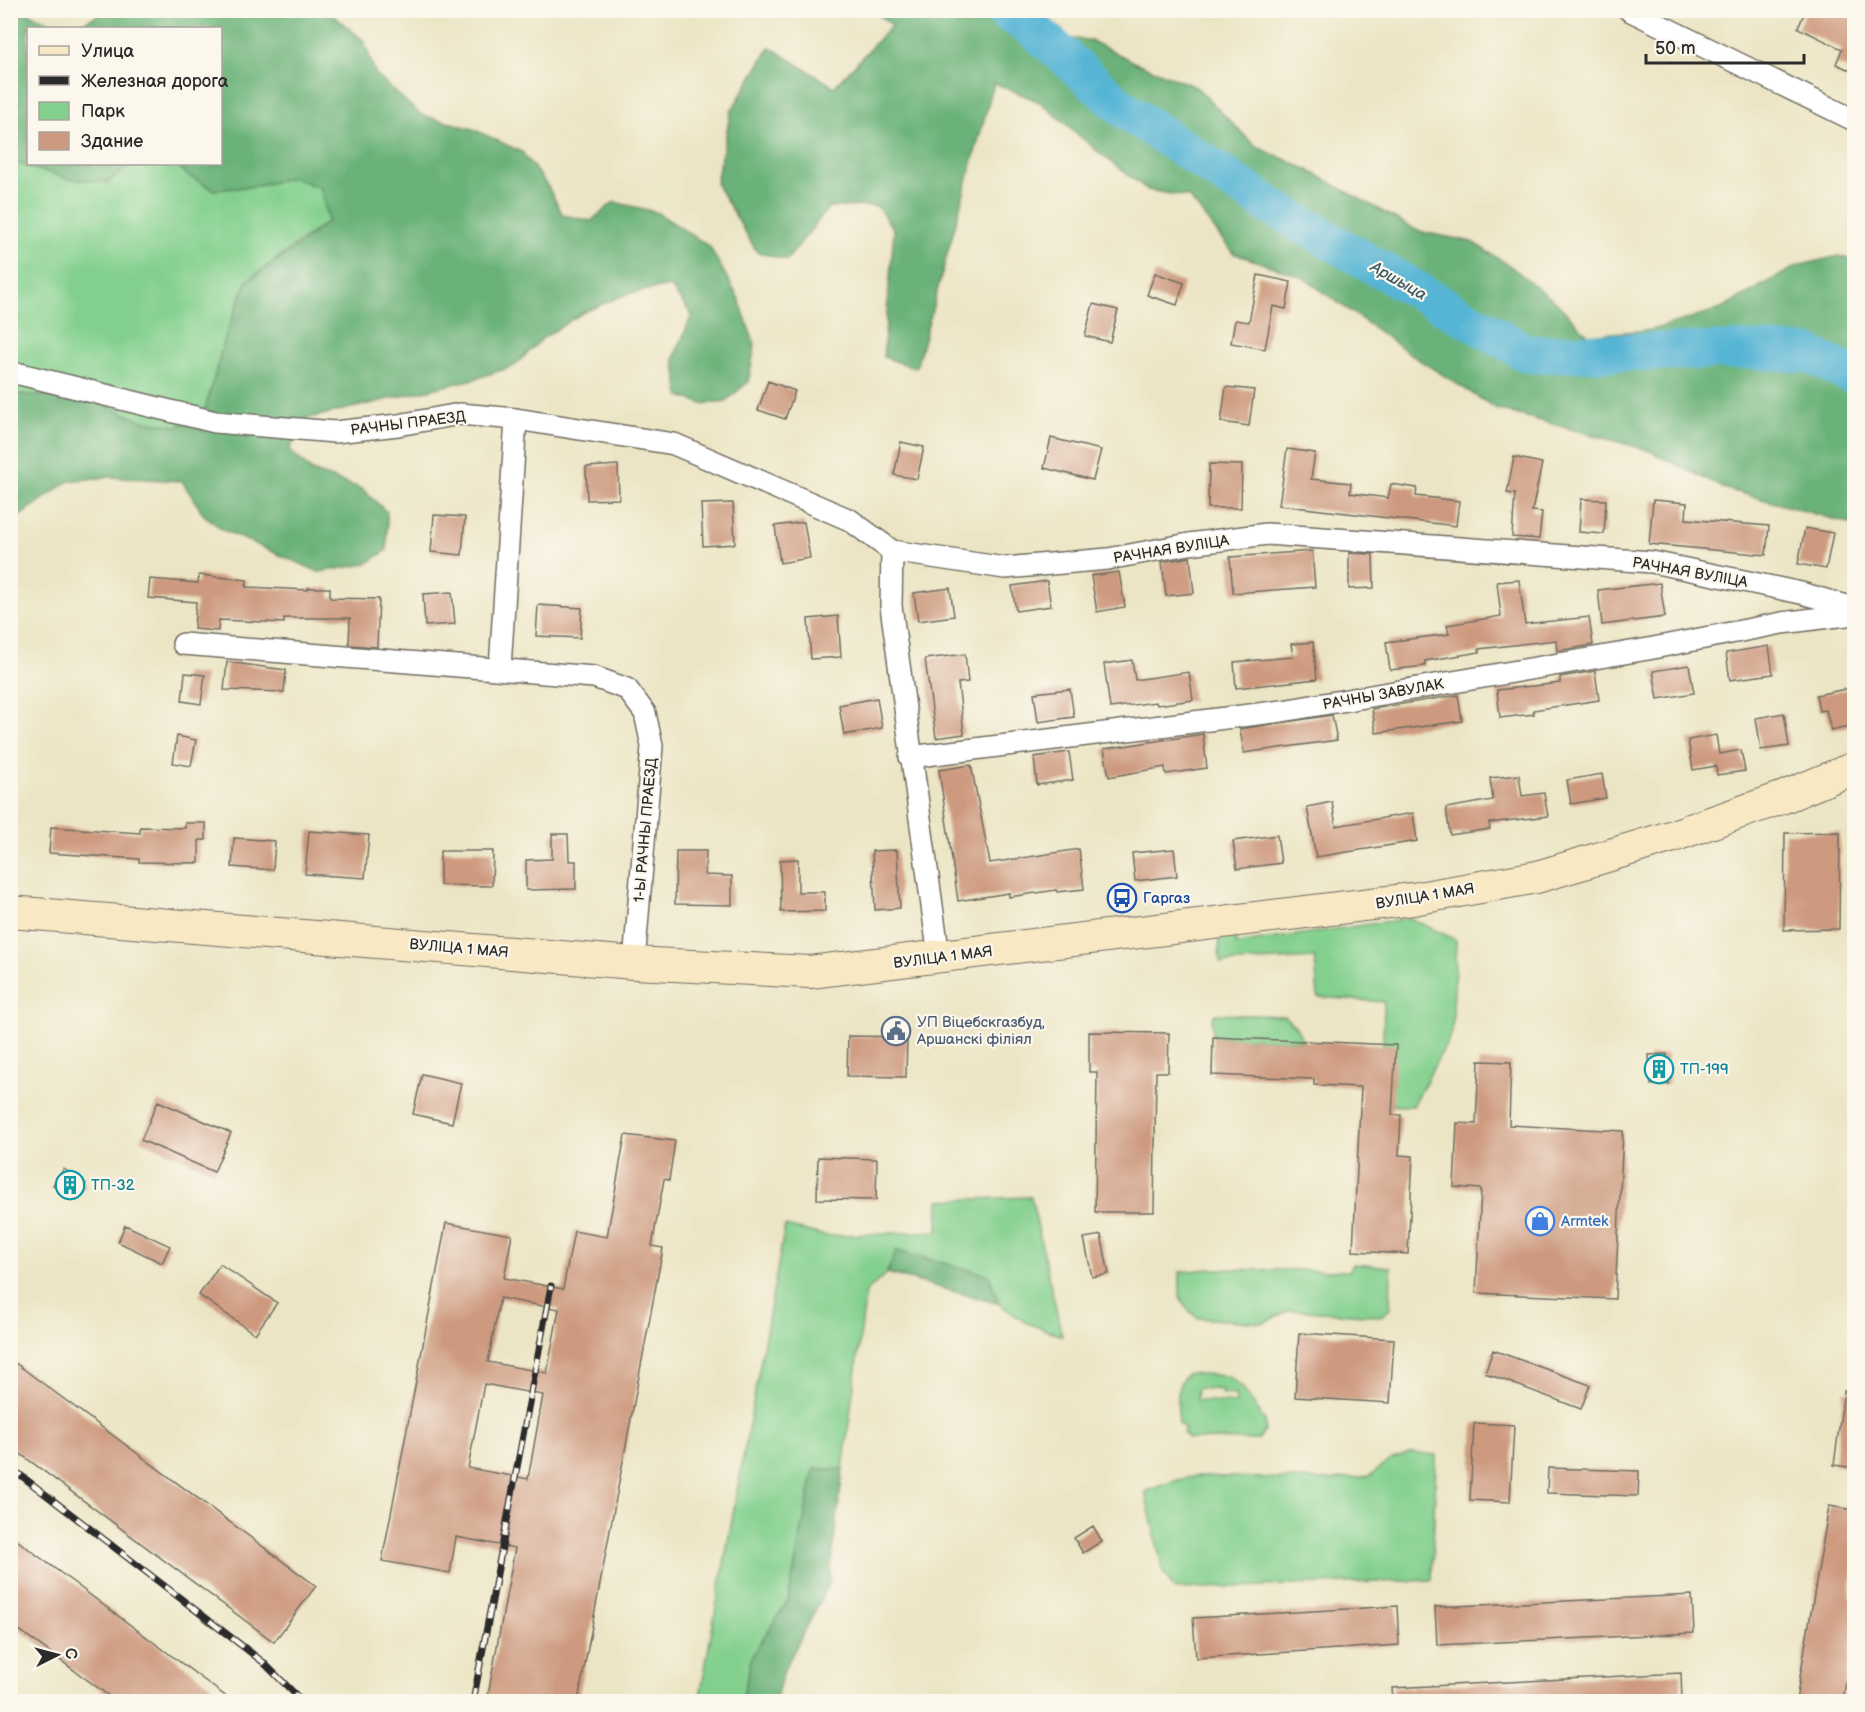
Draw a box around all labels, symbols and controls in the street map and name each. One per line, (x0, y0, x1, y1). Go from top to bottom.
legend (27, 27, 222, 165)
scale bar (1646, 27, 1804, 65)
text: 50 m (1655, 38, 1696, 59)
text: Улица (81, 41, 135, 62)
text: Железная дорога (81, 71, 229, 92)
text: Парк (81, 101, 125, 122)
text: Здание (81, 131, 143, 152)
water label: Аршыца (1366, 257, 1430, 305)
street label: РАЧНЫ ПРАЕЗД (349, 407, 467, 440)
street label: РАЧНАЯ ВУЛІЦА (1112, 531, 1231, 568)
street label: РАЧНАЯ ВУЛІЦА (1631, 553, 1750, 592)
street label: РАЧНЫ ЗАВУЛАК (1321, 674, 1445, 715)
street label: 1-Ы РАЧНЫ ПРАЕЗД (630, 757, 661, 903)
street label: ВУЛІЦА 1 МАЯ (1374, 879, 1476, 914)
bus stop icon: Гаргаз (1106, 882, 1138, 914)
place label: Гаргаз (1143, 889, 1190, 908)
street label: ВУЛІЦА 1 МАЯ (408, 935, 509, 962)
street label: ВУЛІЦА 1 МАЯ (892, 942, 994, 973)
place label: УП Віцебскгазбуд, Аршанскі філіял (916, 1013, 1045, 1049)
public building icon: УП Віцебскгазбуд, Аршанскі філіял (880, 1015, 912, 1047)
building icon: ТП-199 (1643, 1053, 1675, 1085)
place label: ТП-199 (1680, 1060, 1729, 1079)
building icon: ТП-32 (54, 1169, 86, 1201)
place label: ТП-32 (91, 1176, 135, 1195)
shop icon: Armtek (1524, 1205, 1556, 1237)
place label: Armtek (1561, 1212, 1609, 1231)
north arrow (27, 1625, 87, 1685)
text: С (60, 1647, 80, 1660)

